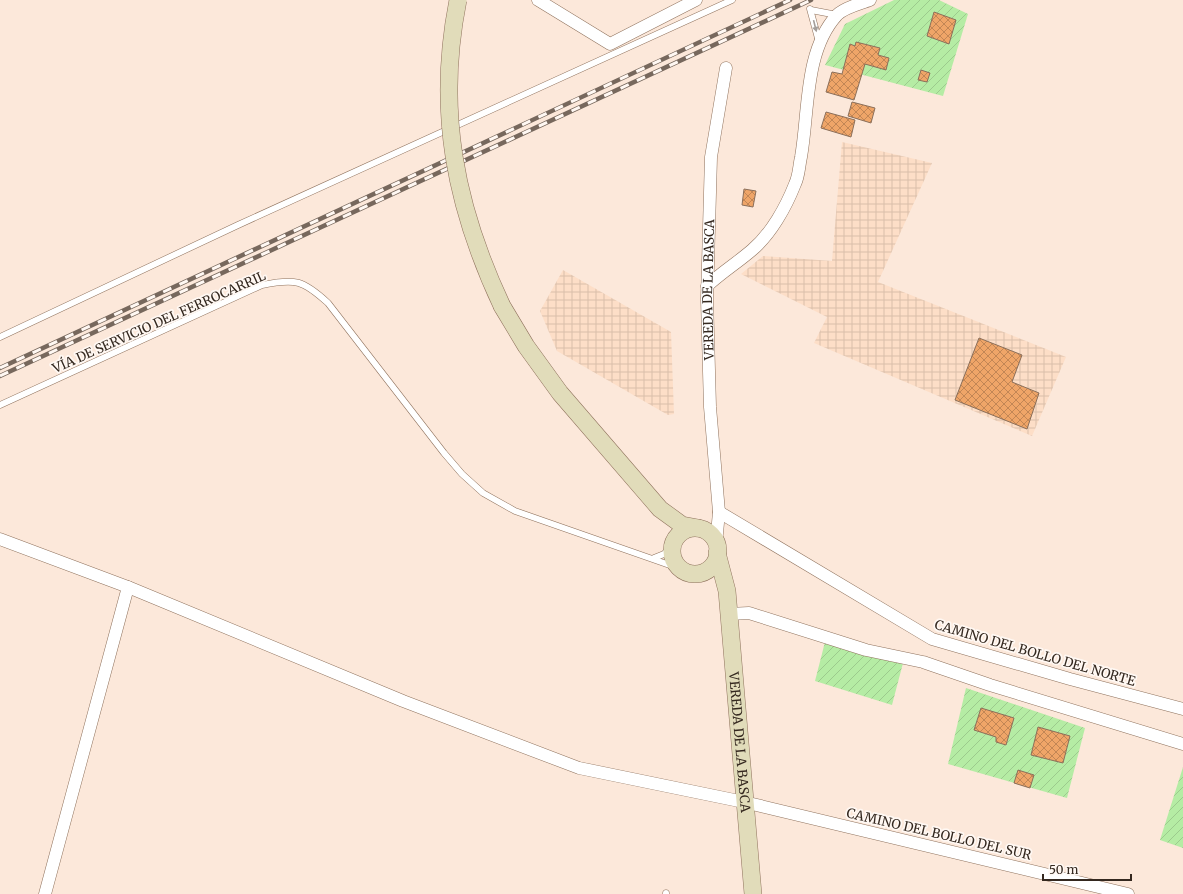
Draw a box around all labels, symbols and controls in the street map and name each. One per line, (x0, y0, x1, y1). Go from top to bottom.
one-way arrow (812, 20, 818, 32)
street label: VEREDA DE LA BASCA (698, 218, 718, 361)
street label: VÍA DE SERVICIO DEL FERROCARRIL (48, 266, 268, 377)
street label: CAMINO DEL BOLLO DEL NORTE (933, 616, 1138, 690)
street label: VEREDA DE LA BASCA (725, 670, 755, 814)
street label: CAMINO DEL BOLLO DEL SUR (845, 804, 1033, 864)
scale bar (1043, 856, 1131, 882)
text: 50 m (1049, 862, 1078, 877)

